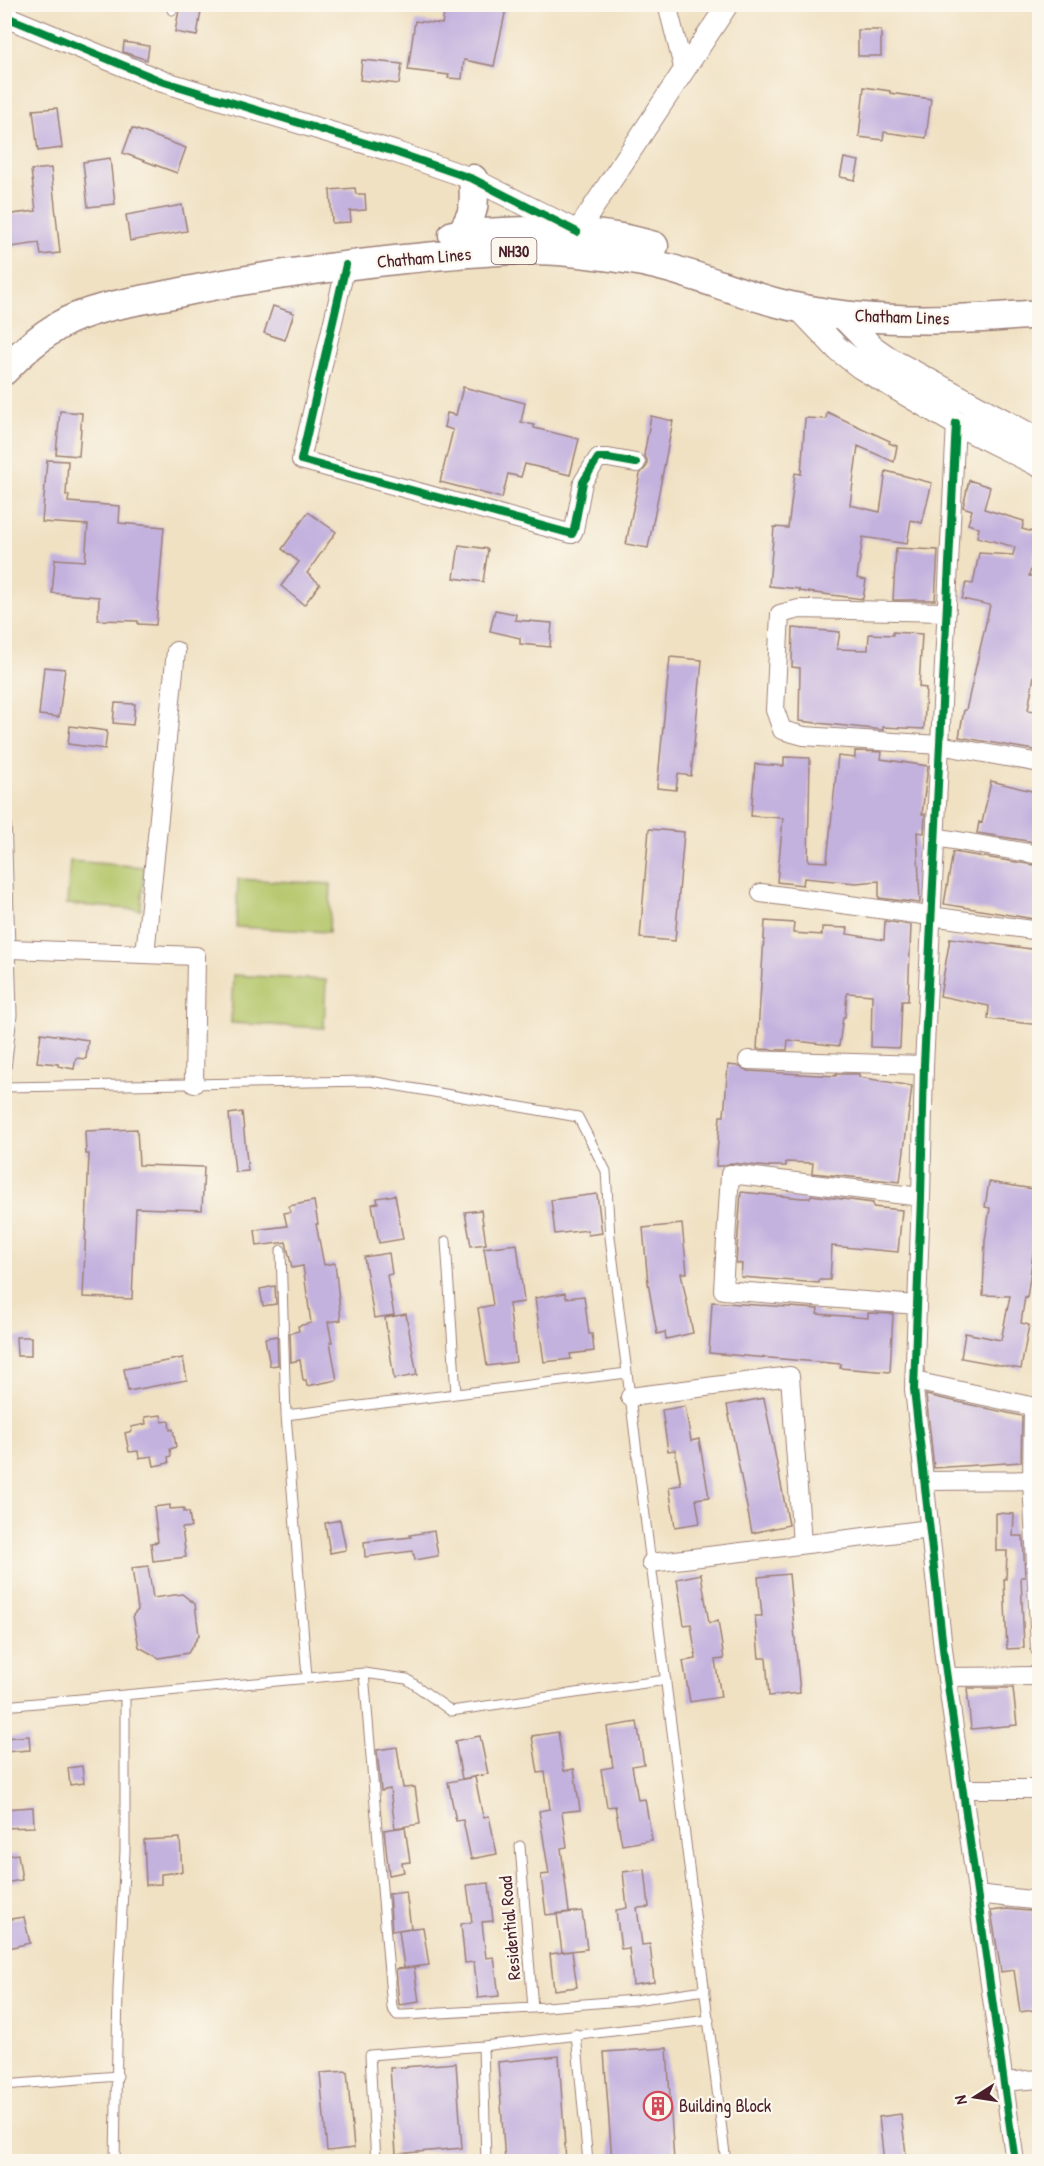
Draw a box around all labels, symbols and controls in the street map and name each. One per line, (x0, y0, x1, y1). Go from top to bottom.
road number: NH30 (492, 238, 536, 264)
street label: Chatham Lines (376, 241, 472, 274)
street label: Chatham Lines (854, 302, 950, 331)
street label: Residential Road (493, 1875, 527, 1981)
north arrow (945, 2067, 1005, 2127)
building icon: Building Block (642, 2090, 674, 2122)
place label: Building Block (679, 2093, 772, 2118)
text: N (949, 2093, 972, 2107)

